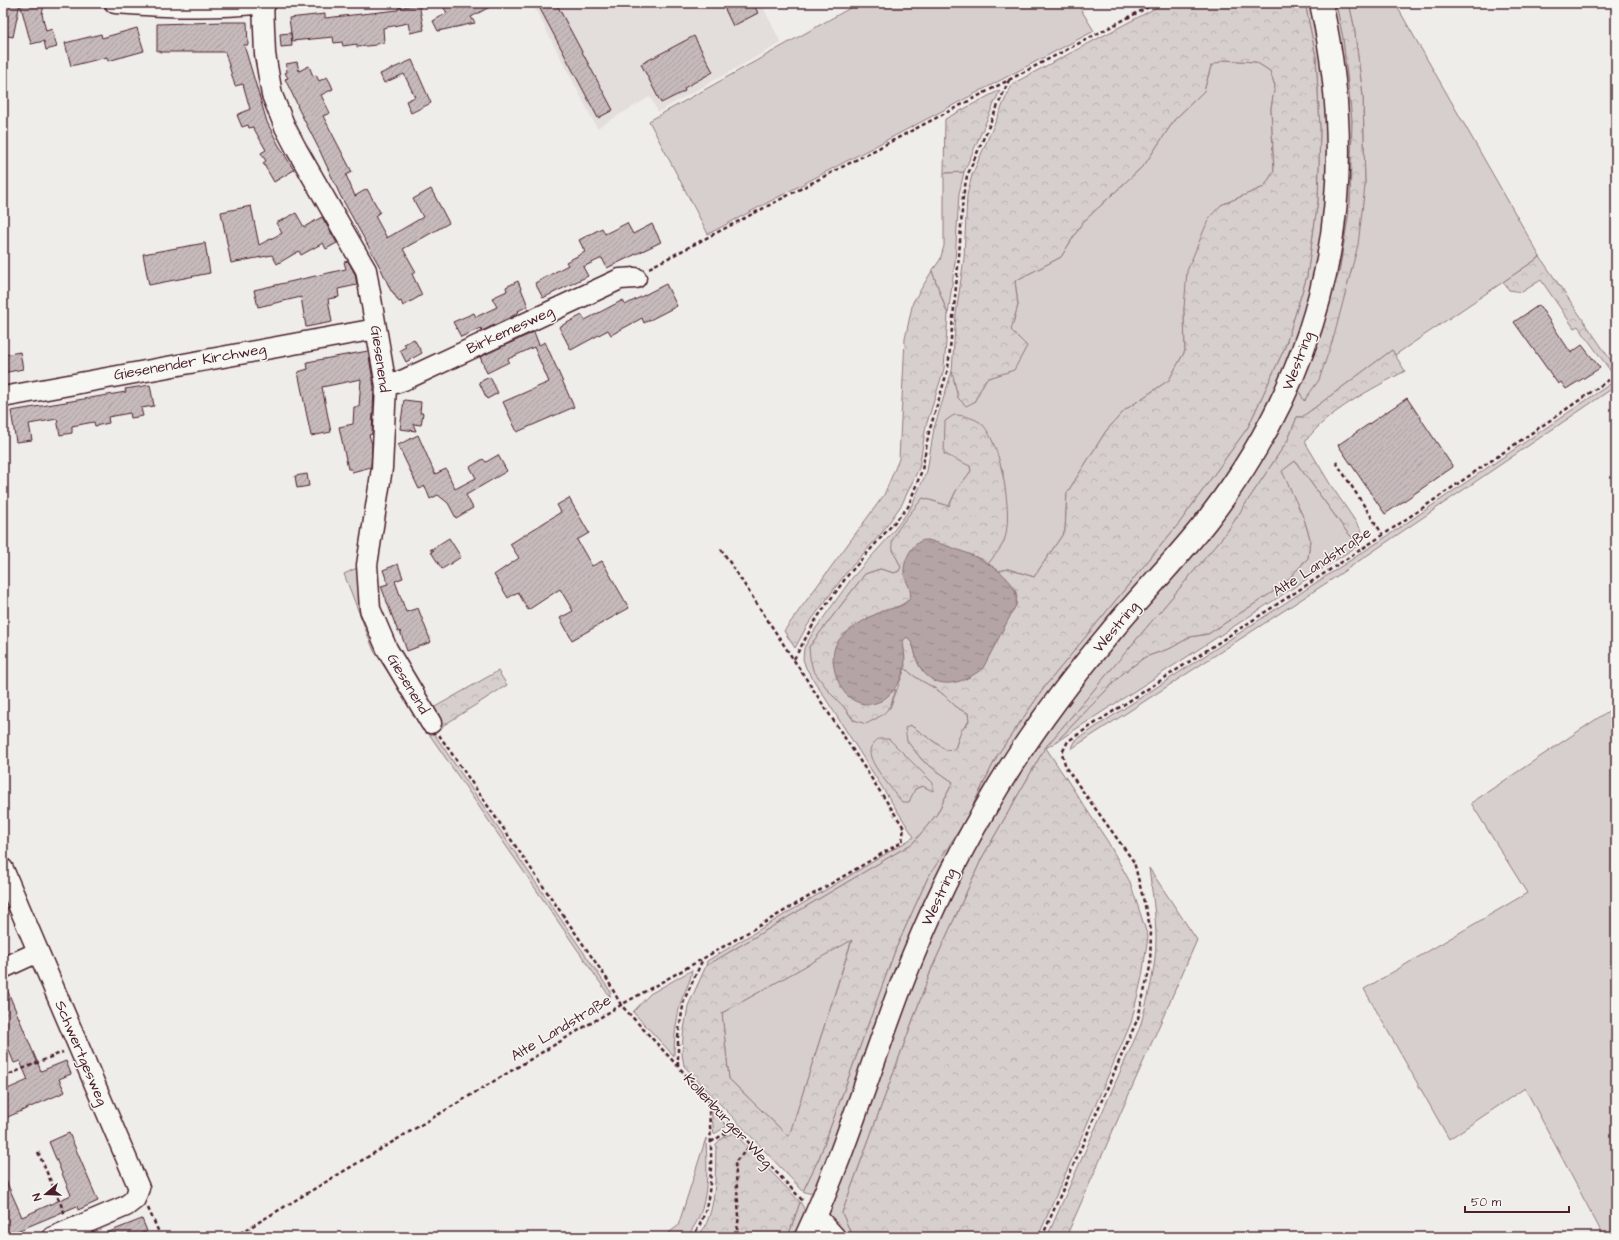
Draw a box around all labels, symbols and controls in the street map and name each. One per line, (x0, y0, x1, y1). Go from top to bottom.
street label: Birkemesweg (463, 301, 558, 360)
street label: Giesenend (365, 324, 395, 394)
street label: Westring (1277, 328, 1320, 394)
street label: Giesenender Kirchweg (112, 338, 268, 387)
street label: Alte Landstraße (1269, 522, 1375, 602)
street label: Westring (1088, 596, 1145, 658)
street label: Giesenend (382, 650, 434, 718)
street label: Westring (916, 864, 963, 930)
street label: Alte Landstraße (507, 990, 615, 1066)
street label: Schwertgesweg (48, 997, 113, 1110)
street label: Kollenburger Weg (678, 1069, 778, 1174)
north arrow (26, 1174, 66, 1214)
scale bar (1465, 1188, 1569, 1214)
text: N (29, 1191, 45, 1203)
text: 50 m (1471, 1194, 1502, 1211)

